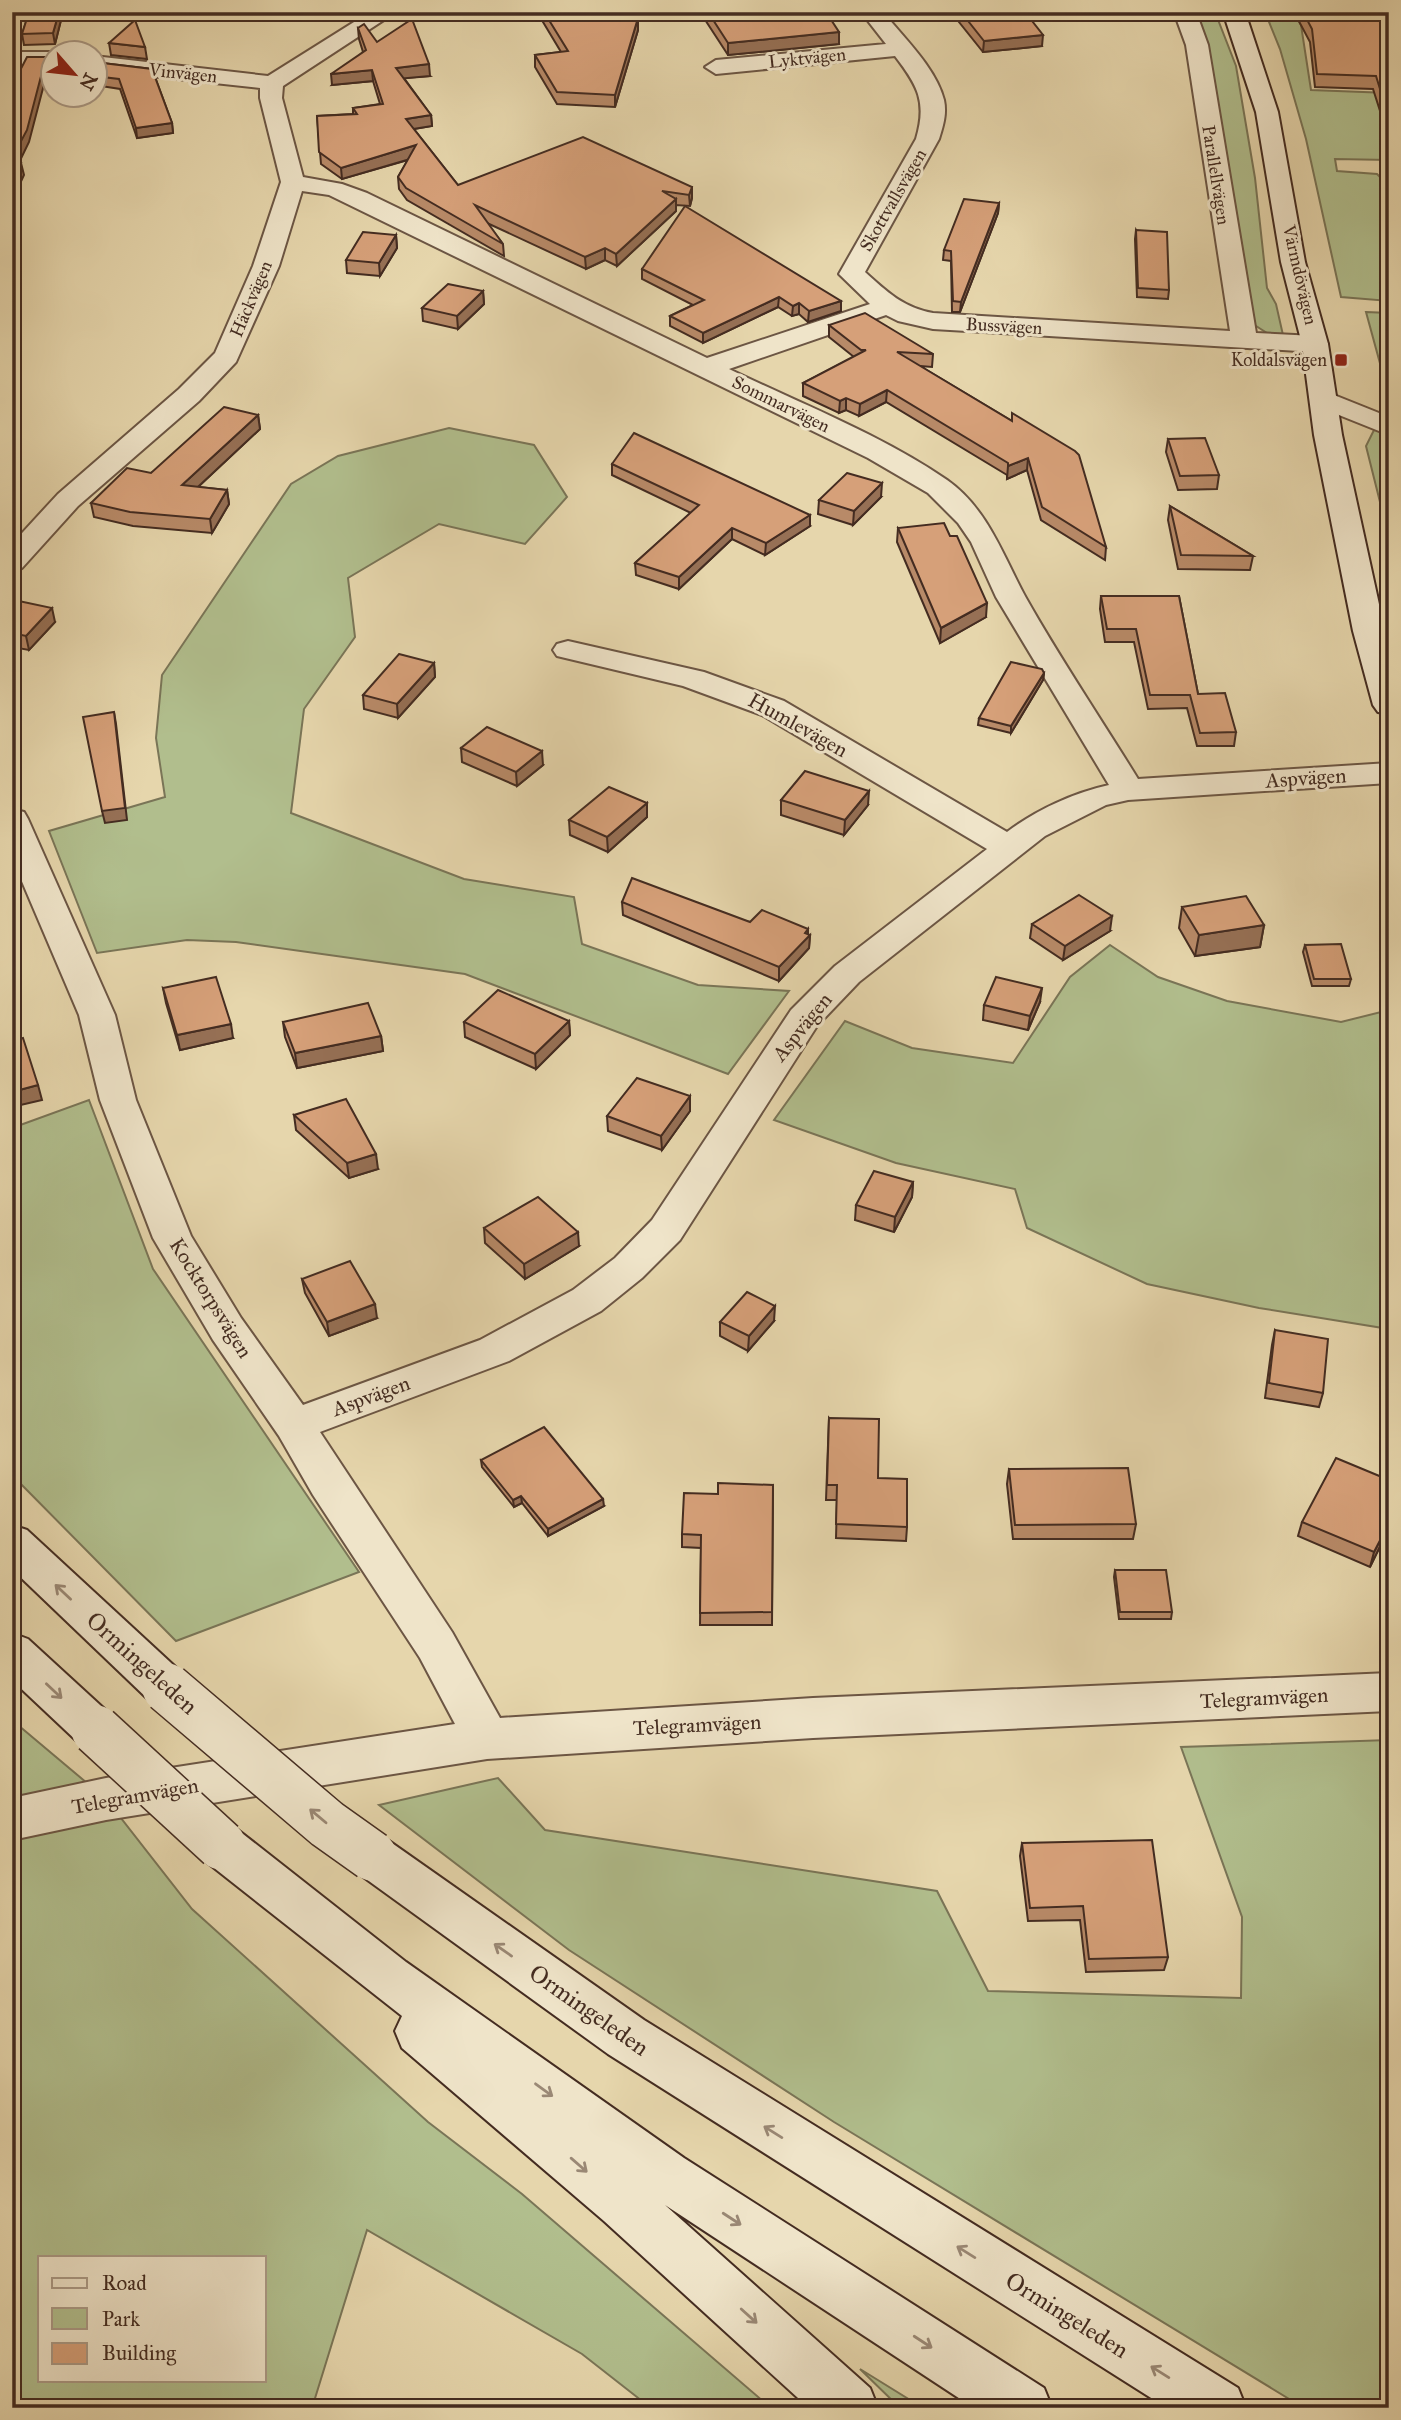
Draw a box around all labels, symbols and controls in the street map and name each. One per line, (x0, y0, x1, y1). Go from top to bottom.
north arrow (38, 38, 108, 108)
street label: Lyktvägen (767, 43, 847, 74)
street label: Vinvägen (147, 58, 219, 89)
text: N (75, 69, 103, 94)
street label: Parallellvägen (1196, 124, 1235, 227)
street label: Skottvallsvägen (855, 145, 932, 256)
street label: Värmdövägen (1277, 222, 1322, 327)
street label: Häckvägen (225, 257, 278, 341)
street label: Bussvägen (965, 313, 1043, 340)
place label: Koldalsvägen (1231, 349, 1327, 372)
marker: Koldalsvägen (1333, 352, 1349, 368)
street label: Sommarvägen (728, 371, 834, 438)
street label: Humlevägen (744, 687, 852, 763)
street label: Aspvägen (1264, 762, 1347, 794)
street label: Aspvägen (766, 987, 838, 1067)
street label: Kocktorpsvägen (164, 1233, 258, 1363)
street label: Aspvägen (328, 1370, 413, 1422)
one-way arrow (55, 1583, 72, 1600)
street label: Ormingeleden (80, 1605, 204, 1721)
street label: Telegramvägen (1199, 1682, 1329, 1714)
one-way arrow (45, 1683, 62, 1700)
street label: Telegramvägen (632, 1709, 762, 1741)
street label: Telegramvägen (69, 1772, 201, 1820)
one-way arrow (309, 1808, 327, 1824)
one-way arrow (494, 1942, 513, 1957)
street label: Ormingeleden (523, 1958, 655, 2062)
one-way arrow (534, 2083, 553, 2097)
one-way arrow (764, 2124, 783, 2139)
one-way arrow (570, 2157, 588, 2173)
one-way arrow (721, 2212, 741, 2226)
one-way arrow (957, 2245, 977, 2259)
legend (38, 2256, 266, 2382)
street label: Ormingeleden (1000, 2265, 1134, 2365)
text: Road (102, 2270, 147, 2296)
text: Park (102, 2306, 140, 2332)
one-way arrow (740, 2308, 757, 2325)
one-way arrow (912, 2336, 932, 2350)
text: Building (102, 2340, 176, 2366)
one-way arrow (1150, 2364, 1170, 2378)

